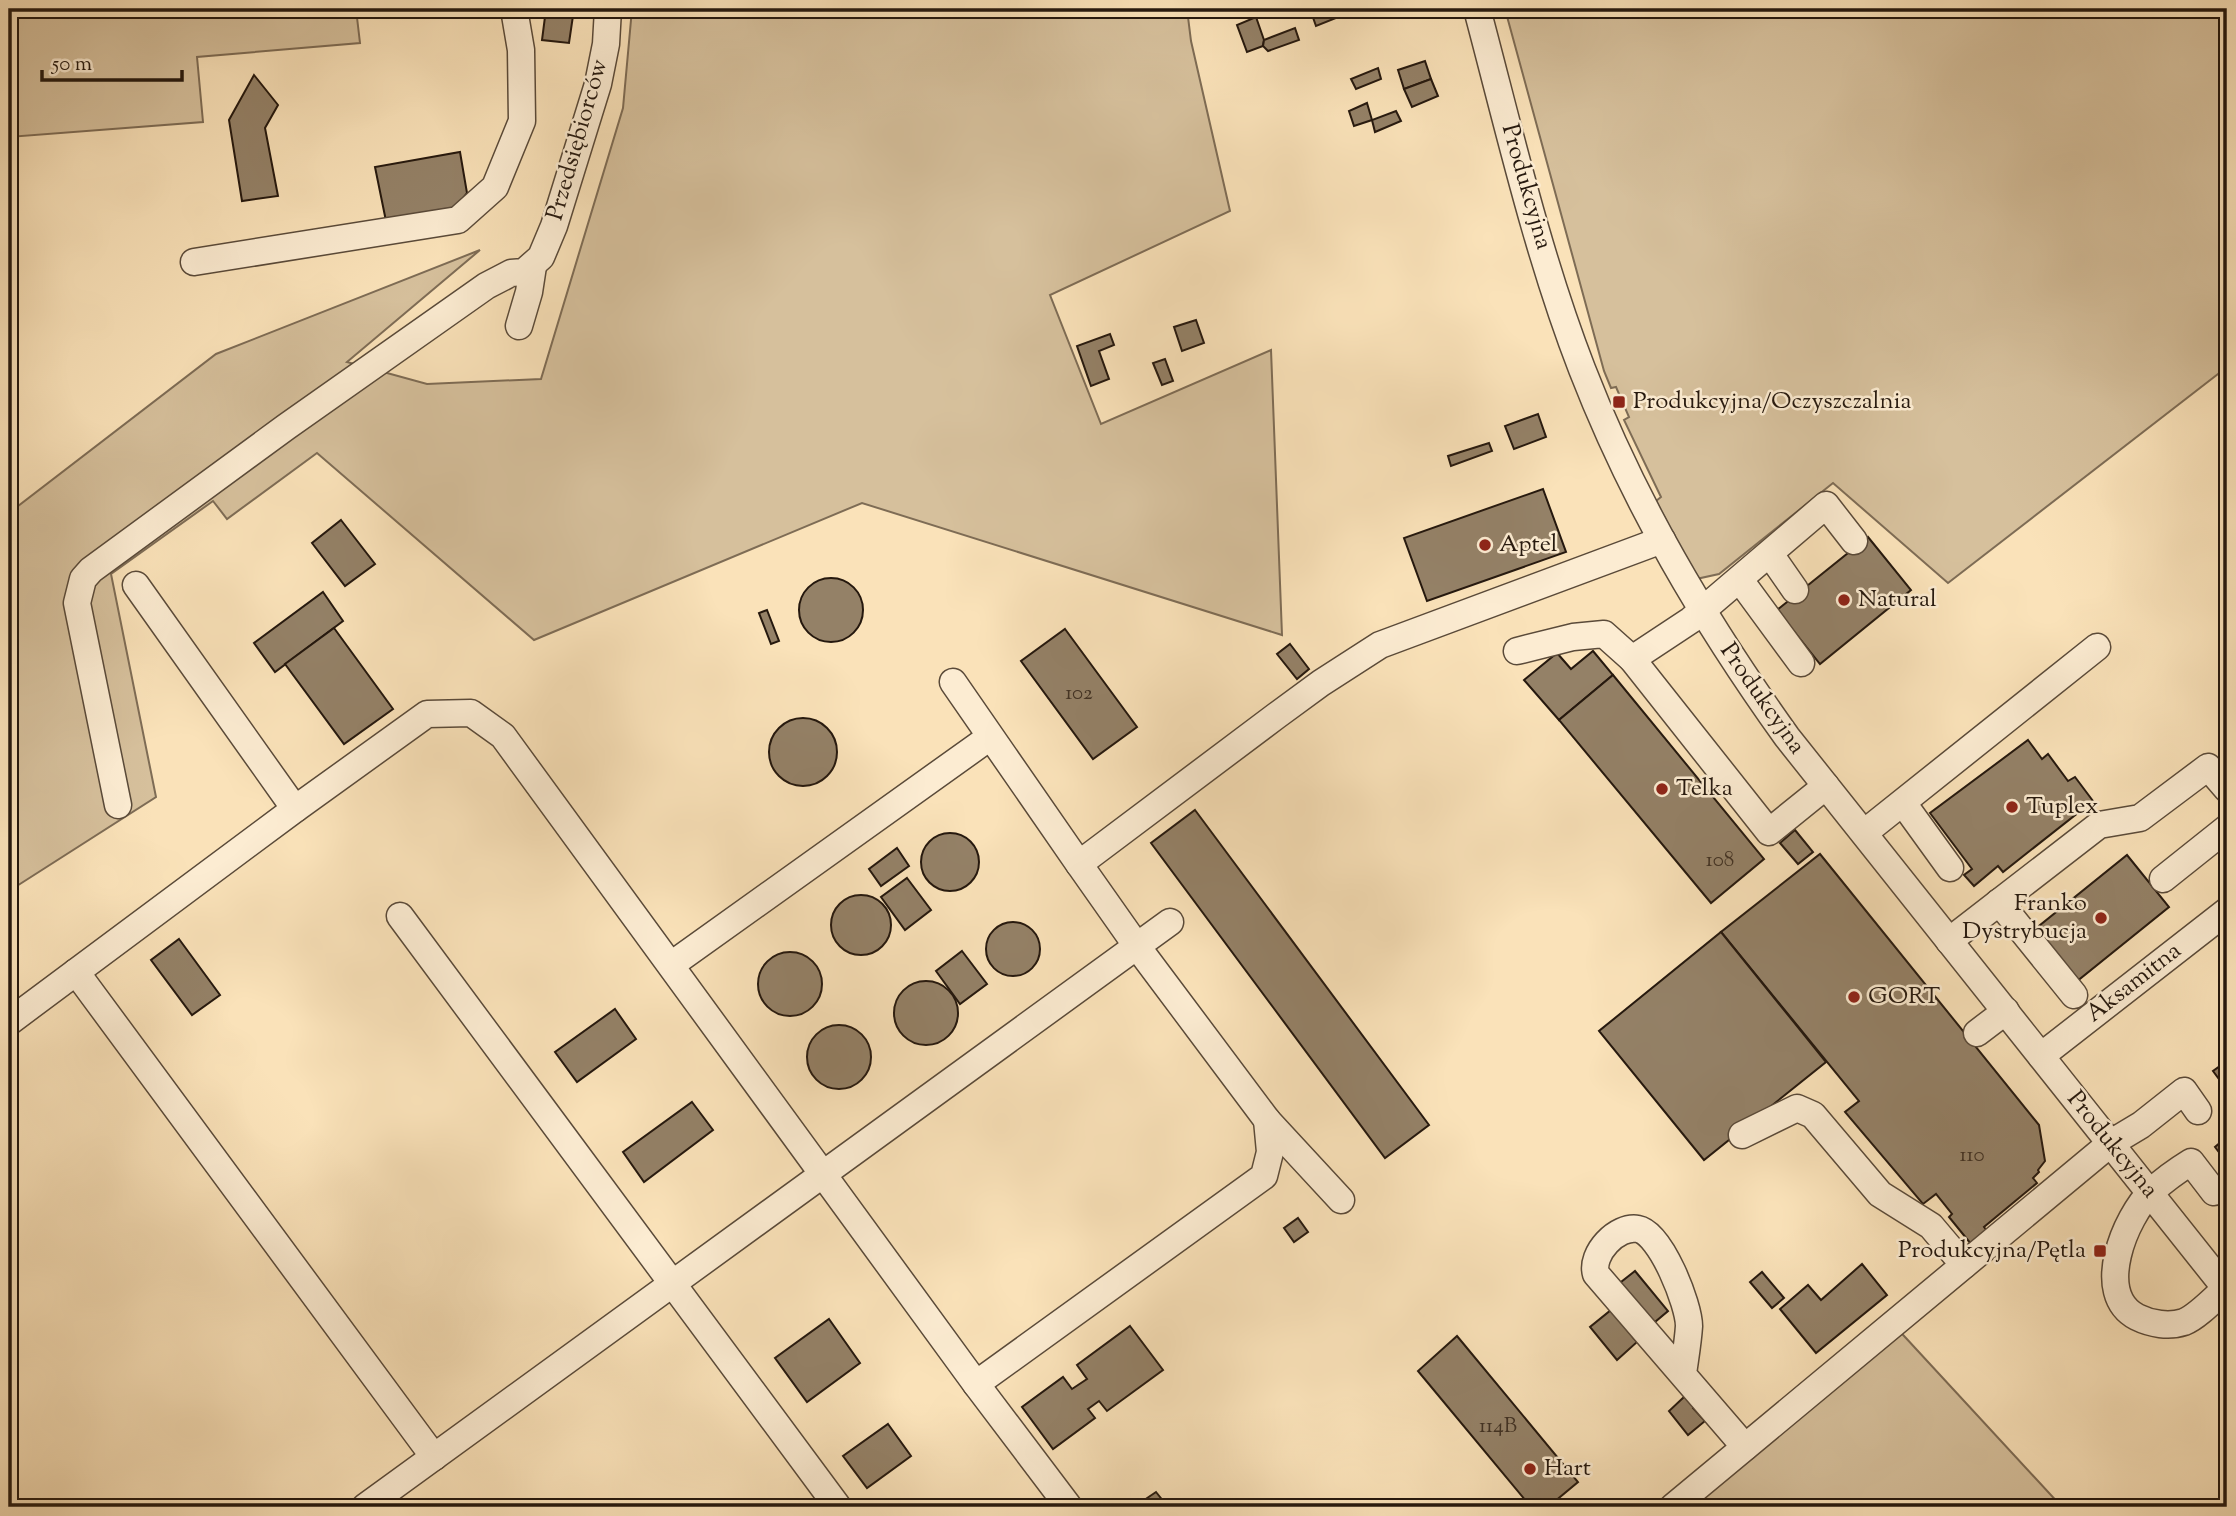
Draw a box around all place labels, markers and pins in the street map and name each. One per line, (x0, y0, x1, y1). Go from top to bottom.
place label: Produkcyjna/Oczyszczalnia (1633, 385, 1912, 419)
marker: Produkcyjna/Oczyszczalnia (1611, 394, 1627, 410)
place label: Aptel (1499, 528, 1558, 562)
marker: Aptel (1477, 537, 1493, 553)
place label: Natural (1858, 583, 1937, 617)
marker: Natural (1836, 592, 1852, 608)
place label: Telka (1676, 772, 1733, 806)
marker: Telka (1654, 781, 1670, 797)
place label: Tuplex (2026, 790, 2098, 824)
marker: Tuplex (2004, 799, 2020, 815)
place label: Franko Dystrybucja (1962, 887, 2087, 949)
marker: Franko Dystrybucja (2093, 910, 2109, 926)
place label: GORT (1868, 980, 1940, 1014)
marker: GORT (1846, 989, 1862, 1005)
place label: Produkcyjna/Pętla (1898, 1234, 2086, 1268)
marker: Produkcyjna/Pętla (2092, 1243, 2108, 1259)
place label: Hart (1544, 1452, 1591, 1486)
marker: Hart (1522, 1461, 1538, 1477)

